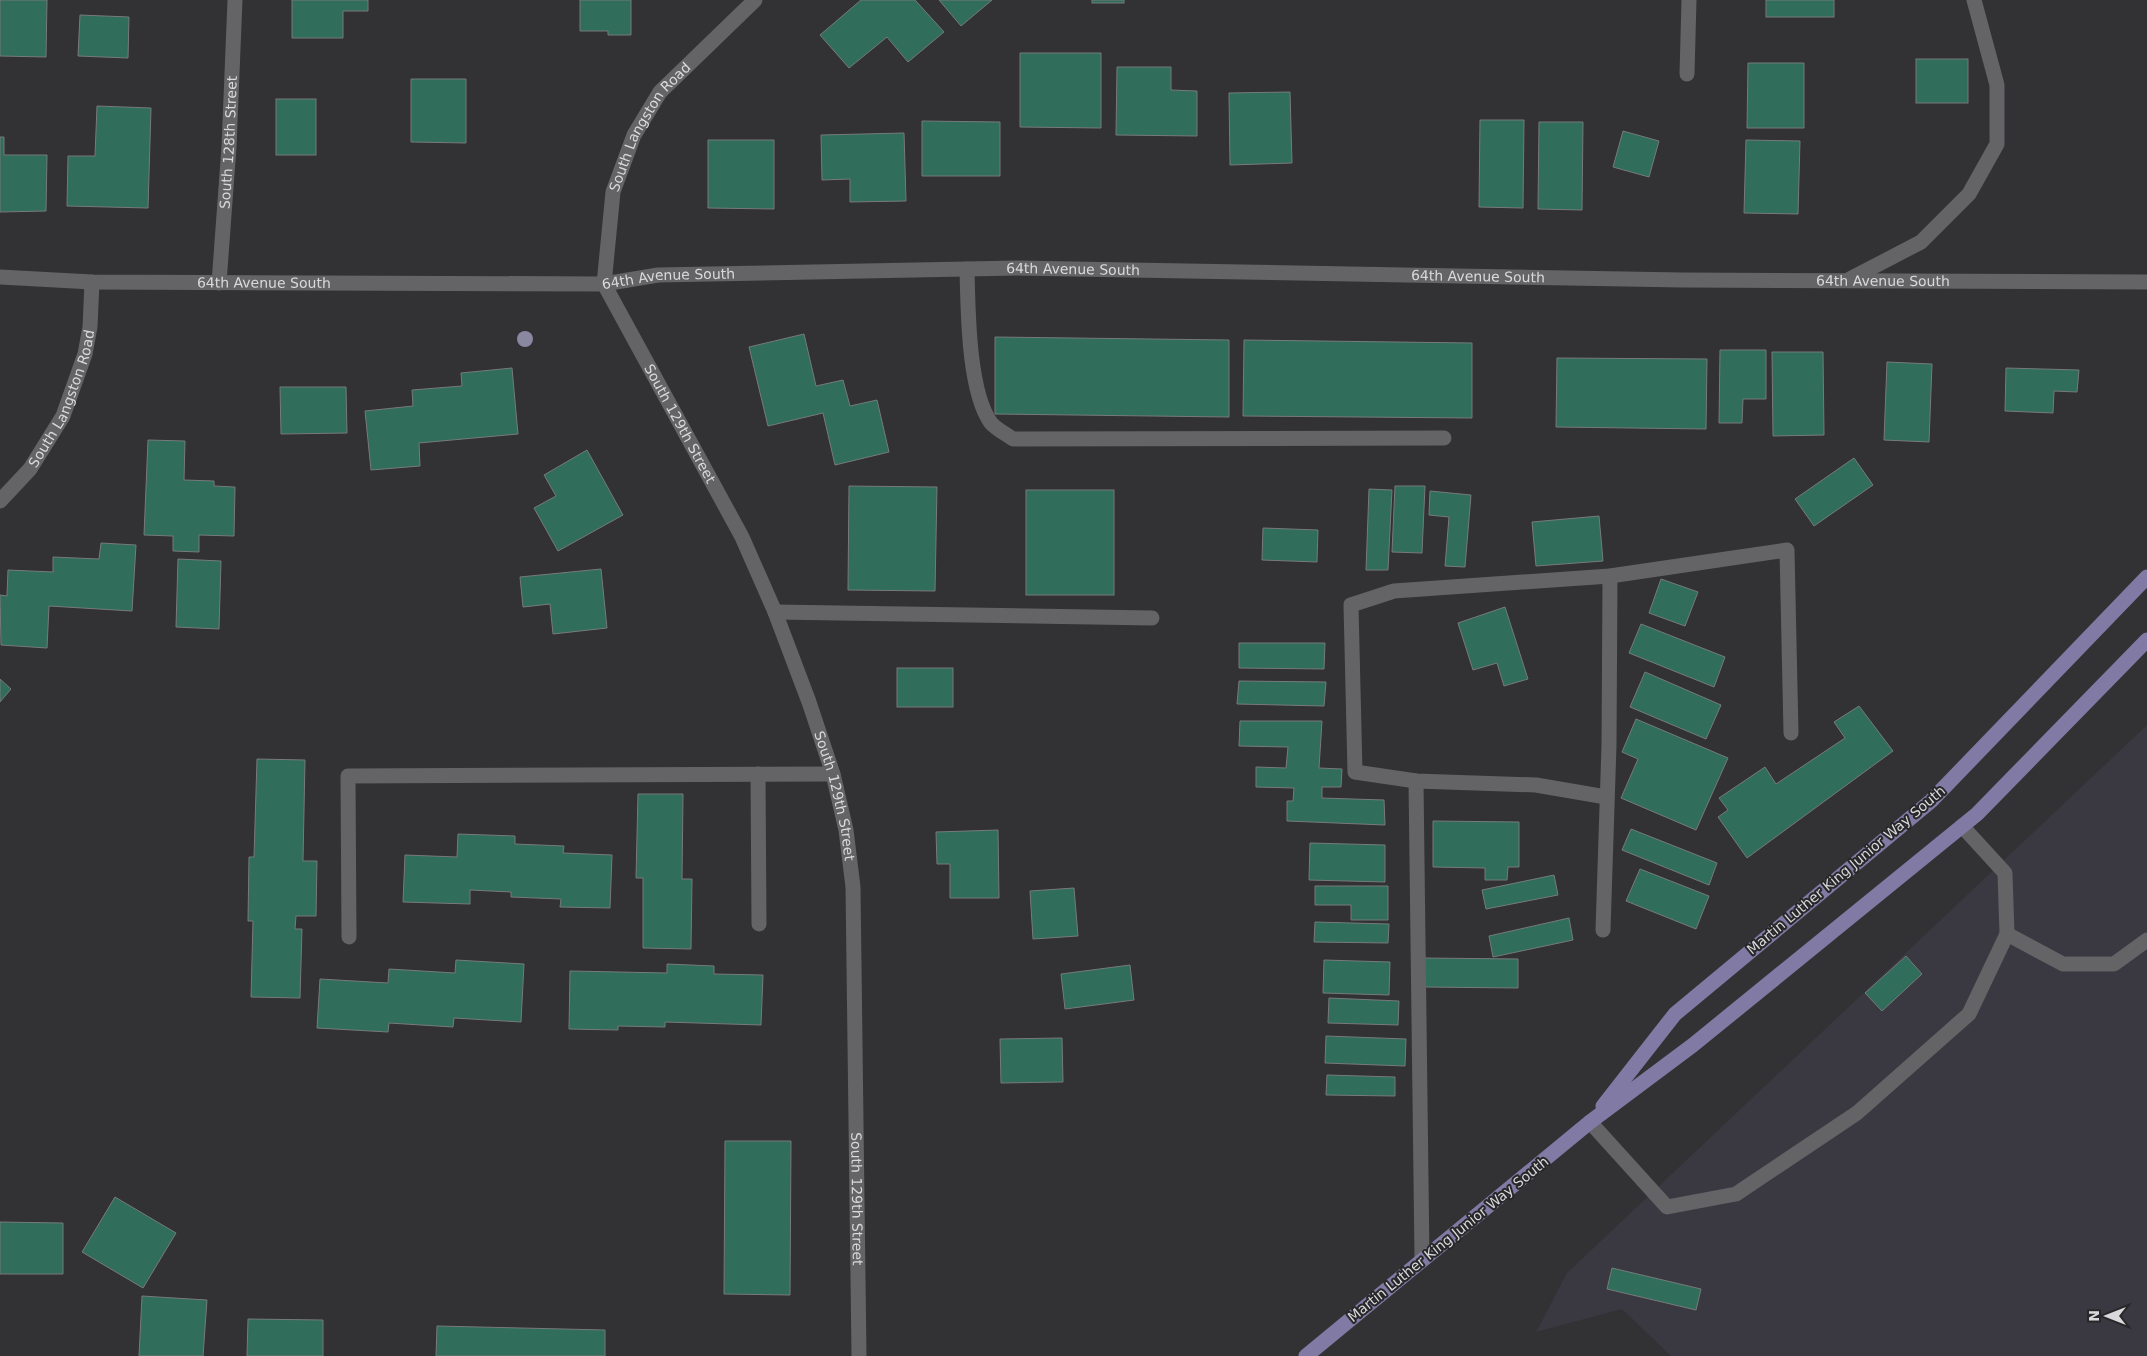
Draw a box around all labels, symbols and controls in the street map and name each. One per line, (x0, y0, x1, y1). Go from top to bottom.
street label: South Langston Road (606, 59, 694, 194)
street label: South 128th Street (216, 75, 240, 209)
street label: 64th Avenue South (1006, 260, 1140, 278)
street label: 64th Avenue South (601, 265, 735, 292)
street label: 64th Avenue South (1411, 267, 1545, 286)
street label: 64th Avenue South (1816, 273, 1950, 289)
street label: 64th Avenue South (197, 274, 331, 291)
street label: South Langston Road (25, 328, 97, 470)
street label: South 129th Street (641, 361, 719, 486)
street label: South 129th Street (811, 729, 858, 862)
street label: Martin Luther King Junior Way South (1744, 782, 1948, 958)
street label: South 129th Street (848, 1132, 866, 1266)
street label: Martin Luther King Junior Way South (1344, 1153, 1552, 1325)
north arrow (2082, 1291, 2132, 1341)
text: N (2086, 1310, 2102, 1322)

